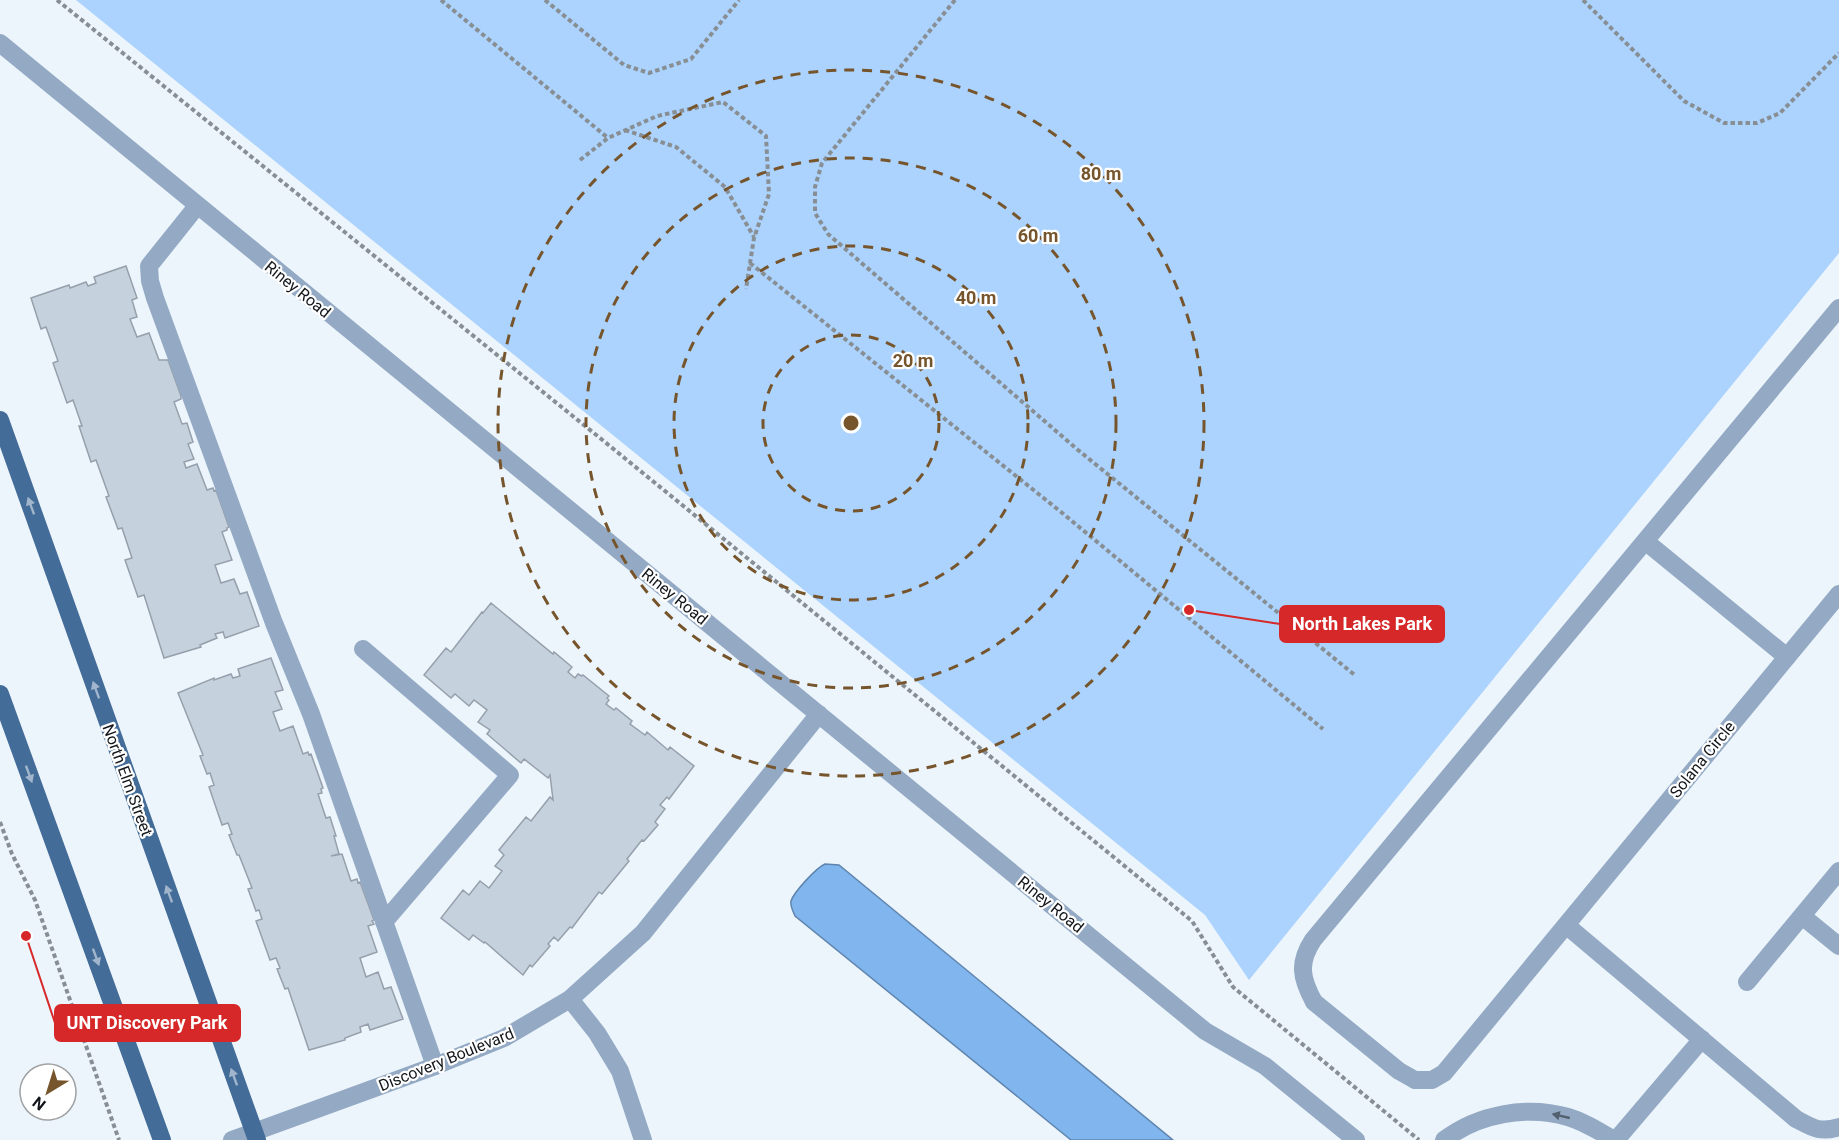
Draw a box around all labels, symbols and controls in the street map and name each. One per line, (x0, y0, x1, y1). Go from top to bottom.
text: 80 m (1081, 163, 1121, 184)
text: 60 m (1018, 225, 1058, 246)
street label: Riney Road (261, 257, 334, 322)
text: 40 m (956, 287, 996, 308)
text: 20 m (893, 350, 933, 371)
centre of rings (841, 413, 861, 433)
one-way arrow (25, 497, 35, 515)
street label: Riney Road (638, 564, 711, 629)
callout: North Lakes Park (1280, 606, 1444, 642)
text: North Lakes Park (1292, 613, 1432, 634)
one-way arrow (91, 681, 101, 699)
street label: Solana Circle (1666, 717, 1739, 801)
street label: North Elm Street (98, 722, 157, 839)
one-way arrow (25, 765, 34, 783)
street label: Riney Road (1014, 872, 1087, 937)
one-way arrow (163, 884, 173, 902)
one-way arrow (91, 949, 101, 967)
callout: UNT Discovery Park (55, 1005, 240, 1041)
text: UNT Discovery Park (67, 1012, 228, 1033)
street label: Discovery Boulevard (376, 1024, 517, 1095)
north arrow (18, 1062, 78, 1122)
one-way arrow (229, 1068, 239, 1086)
text: N (29, 1092, 49, 1114)
one-way arrow (1551, 1111, 1570, 1120)

